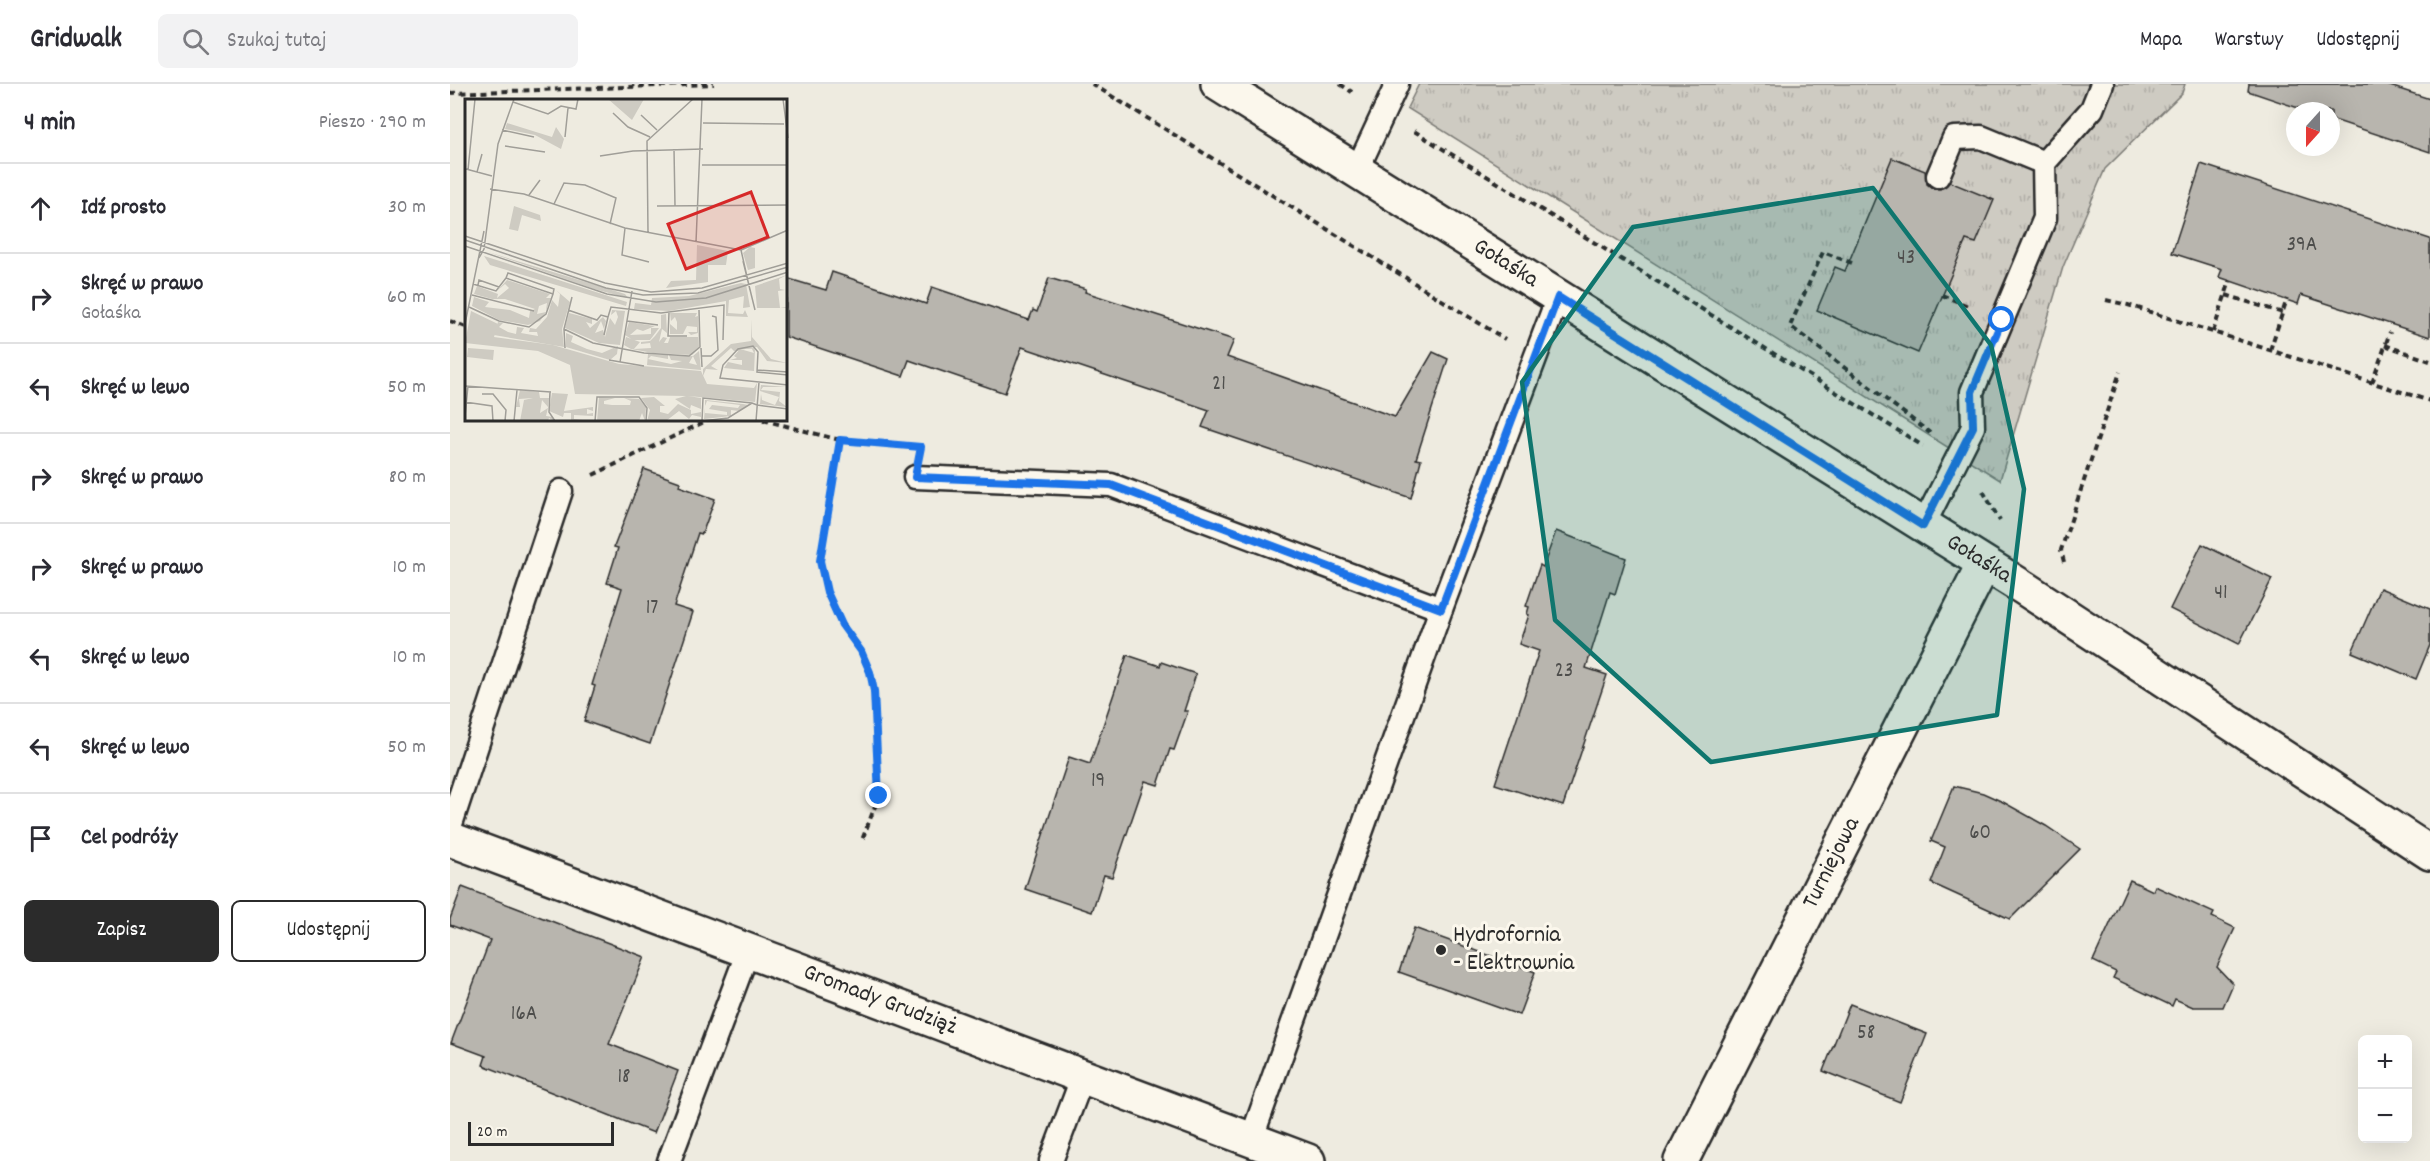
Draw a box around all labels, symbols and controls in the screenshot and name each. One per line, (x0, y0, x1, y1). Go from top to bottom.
search box (158, 14, 578, 68)
text: Gridwalk (30, 21, 122, 61)
icon: search (179, 25, 212, 58)
text: Szukaj tutaj (227, 26, 327, 57)
text: Mapa (2140, 26, 2182, 56)
text: Warstwy (2215, 26, 2283, 56)
text: Udostępnij (2316, 26, 2400, 56)
inset map (465, 99, 788, 422)
north arrow (2286, 102, 2340, 156)
text: 4 min (24, 105, 75, 142)
text: Pieszo · 290 m (319, 109, 426, 137)
icon: ahead (24, 192, 57, 225)
text: Idź prosto (81, 193, 166, 224)
text: 30 m (388, 194, 426, 222)
street label: Gołaśka (1466, 230, 1545, 298)
house number: 39A (2287, 231, 2317, 261)
house number: 43 (1897, 244, 1915, 274)
text: Skręć w prawo (81, 269, 203, 300)
icon: right (24, 282, 57, 315)
text: 60 m (387, 284, 426, 312)
text: Gołaśka (81, 300, 141, 328)
route start (1988, 306, 2014, 332)
house number: 21 (1212, 370, 1226, 400)
icon: left (24, 372, 57, 405)
text: Skręć w lewo (81, 373, 190, 404)
text: 50 m (388, 374, 426, 402)
icon: right (24, 462, 57, 495)
text: Skręć w prawo (81, 463, 203, 494)
text: 80 m (389, 464, 426, 492)
street label: Gołaśka (1939, 526, 2019, 593)
icon: right (24, 552, 57, 585)
text: Skręć w prawo (81, 553, 203, 584)
text: 10 m (392, 554, 426, 582)
house number: 41 (2214, 579, 2228, 609)
house number: 17 (646, 594, 658, 624)
icon: left (24, 642, 57, 675)
text: Skręć w lewo (81, 643, 190, 674)
text: 10 m (392, 644, 426, 672)
house number: 23 (1555, 657, 1573, 687)
icon: left (24, 732, 57, 765)
text: Skręć w lewo (81, 733, 190, 764)
text: 50 m (388, 734, 426, 762)
house number: 19 (1091, 767, 1105, 797)
route end (865, 782, 891, 808)
street label: Turniejowa (1795, 811, 1870, 915)
house number: 60 (1969, 819, 1991, 849)
icon: arrive (24, 822, 57, 855)
text: Cel podróży (81, 823, 177, 854)
button: Zapisz (24, 900, 219, 962)
button: Udostępnij (231, 900, 426, 962)
place label: Hydrofornia - Elektrownia (1453, 919, 1575, 981)
marker: Hydrofornia - Elektrownia (1434, 943, 1448, 957)
street label: Gromady Grudziąż (798, 956, 962, 1045)
house number: 16A (511, 1000, 537, 1030)
house number: 58 (1857, 1019, 1875, 1049)
map controls (2358, 1035, 2412, 1143)
button: + (2358, 1035, 2412, 1089)
house number: 18 (617, 1063, 631, 1093)
button: − (2358, 1089, 2412, 1143)
scale bar (468, 1119, 614, 1146)
text: 20 m (477, 1121, 507, 1144)

